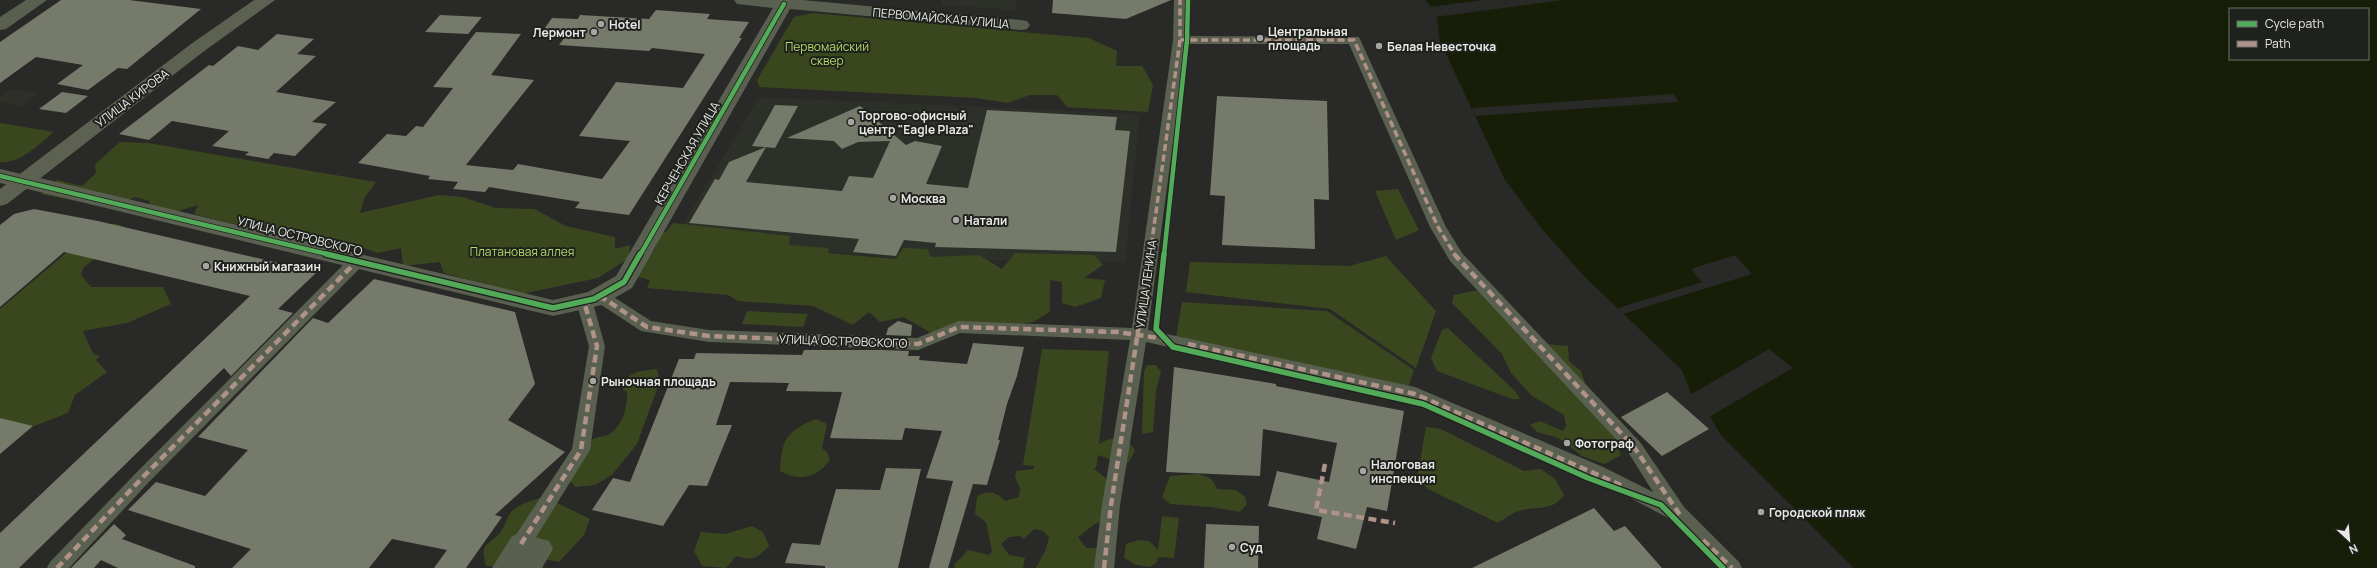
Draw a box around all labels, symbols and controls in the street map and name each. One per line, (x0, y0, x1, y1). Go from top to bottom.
street label: ПЕРВОМАЙСКАЯ УЛИЦА (872, 4, 1010, 32)
legend (2229, 8, 2369, 60)
text: Cycle path (2265, 15, 2324, 32)
place label: Hotel (609, 16, 641, 33)
marker: Hotel (596, 19, 606, 29)
place label: Центральная площадь (1268, 23, 1348, 54)
place label: Лермонт (533, 24, 587, 41)
marker: Лермонт (589, 27, 599, 37)
marker: Центральная площадь (1255, 33, 1265, 43)
text: Path (2265, 35, 2291, 52)
park label: Первомайский сквер (785, 38, 869, 69)
place label: Белая Невесточка (1387, 38, 1496, 55)
marker: Белая Невесточка (1374, 41, 1384, 51)
street label: УЛИЦА КИРОВА (92, 64, 173, 131)
street label: КЕРЧЕНСКАЯ УЛИЦА (650, 98, 724, 208)
place label: Торгово-офисный центр "Eagle Plaza" (859, 107, 974, 138)
marker: Торгово-офисный центр "Eagle Plaza" (846, 117, 856, 127)
place label: Москва (901, 190, 946, 207)
marker: Москва (888, 193, 898, 203)
street label: УЛИЦА ОСТРОВСКОГО (236, 212, 365, 260)
place label: Натали (964, 212, 1007, 229)
marker: Натали (951, 215, 961, 225)
street label: УЛИЦА ЛЕНИНА (1131, 238, 1161, 329)
park label: Платановая аллея (470, 243, 574, 260)
place label: Книжный магазин (214, 258, 321, 275)
marker: Книжный магазин (201, 261, 211, 271)
street label: УЛИЦА ОСТРОВСКОГО (778, 330, 908, 352)
place label: Рыночная площадь (601, 373, 716, 390)
marker: Рыночная площадь (588, 376, 598, 386)
place label: Фотограф (1575, 435, 1634, 452)
marker: Фотограф (1562, 438, 1572, 448)
place label: Налоговая инспекция (1371, 456, 1436, 487)
marker: Налоговая инспекция (1358, 466, 1368, 476)
place label: Городской пляж (1769, 504, 1866, 521)
marker: Городской пляж (1756, 507, 1766, 517)
north arrow (2329, 520, 2369, 560)
place label: Суд (1240, 539, 1263, 556)
text: N (2347, 541, 2360, 558)
marker: Суд (1227, 542, 1237, 552)

